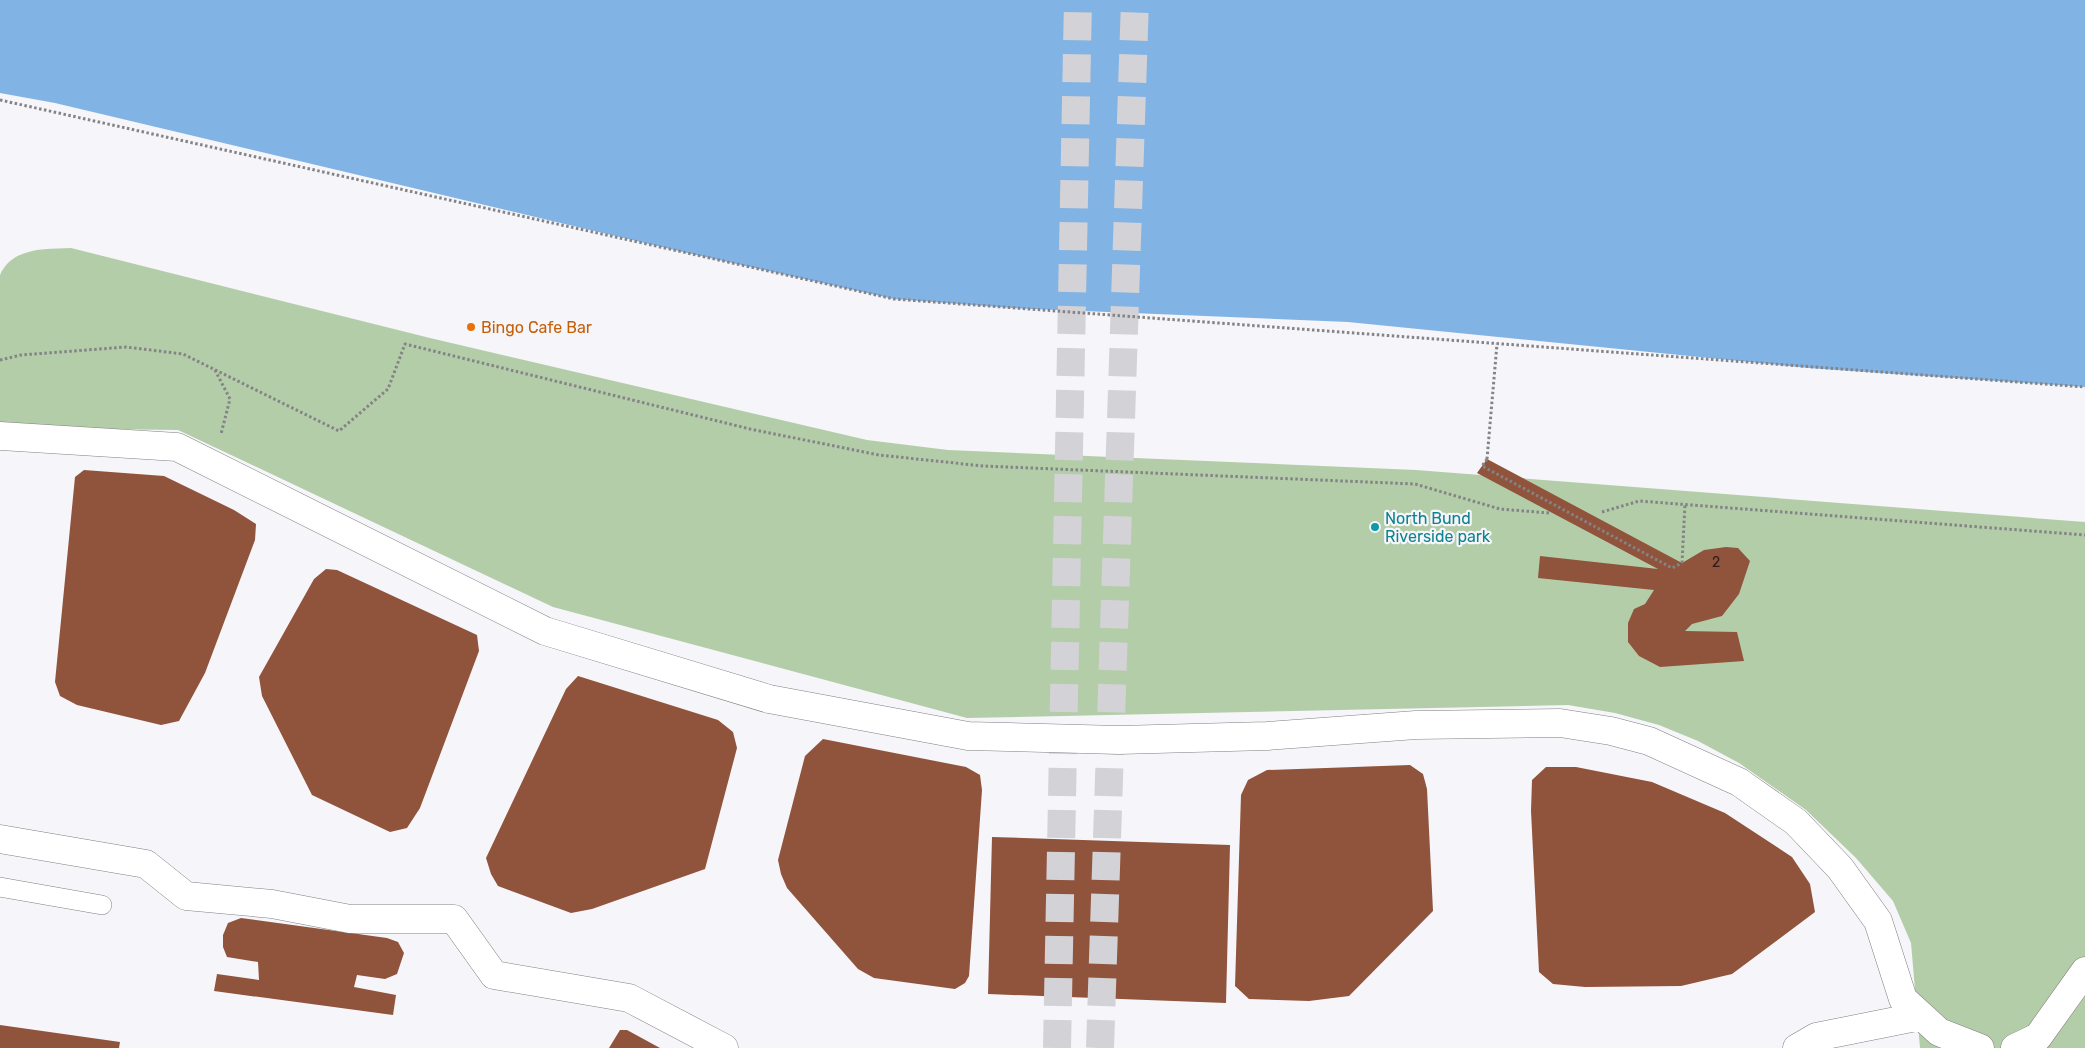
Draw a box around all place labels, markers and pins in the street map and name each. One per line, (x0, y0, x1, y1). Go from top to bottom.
place label: Bingo Cafe Bar (481, 318, 592, 337)
marker: Bingo Cafe Bar (465, 321, 477, 333)
place label: North Bund Riverside park (1385, 509, 1491, 546)
marker: North Bund Riverside park (1369, 521, 1381, 533)

